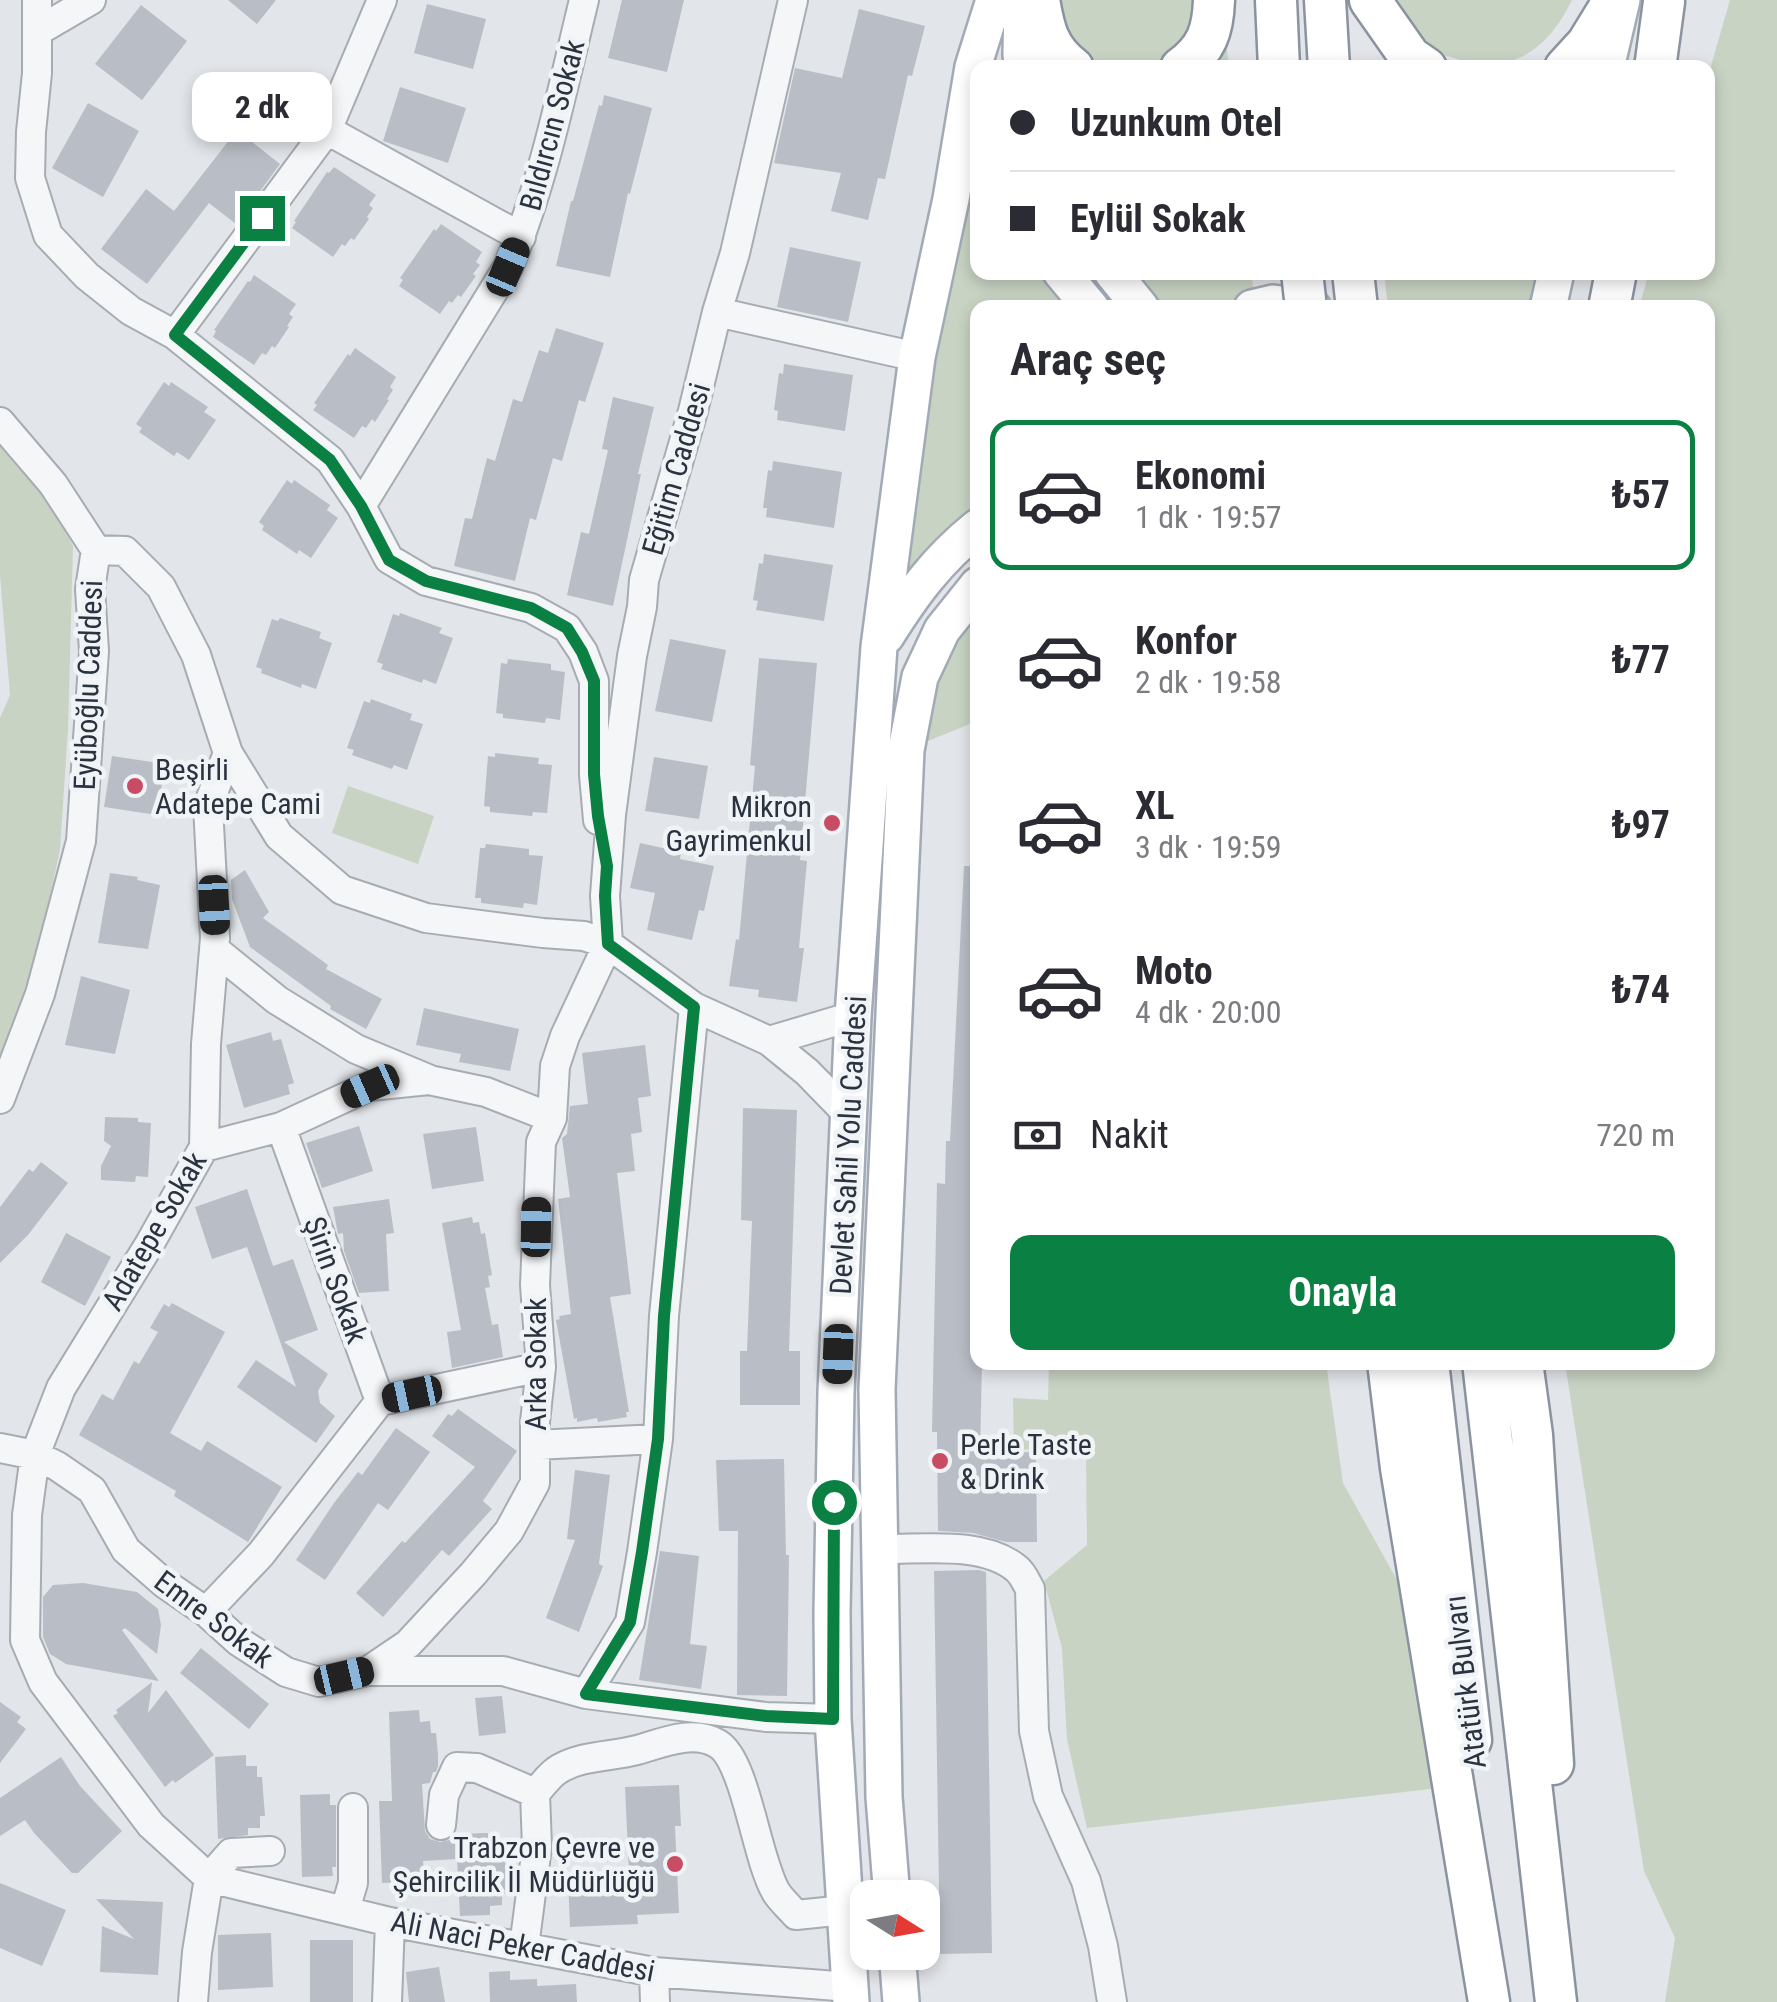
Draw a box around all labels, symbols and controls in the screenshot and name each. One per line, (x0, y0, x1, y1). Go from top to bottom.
street label: Bıldırcın Sokak (512, 35, 592, 214)
callout: 2 dk (192, 73, 332, 143)
text: 2 dk (235, 88, 289, 126)
text: Uzunkum Otel (1070, 101, 1282, 145)
route end (240, 196, 285, 241)
text: Eylül Sokak (1070, 197, 1245, 241)
car (482, 234, 534, 300)
text: Araç seç (1010, 333, 1166, 386)
street label: Eğitim Caddesi (635, 379, 717, 559)
icon: car (1015, 450, 1105, 540)
text: Ekonomi (1135, 454, 1266, 498)
text: ₺57 (1611, 473, 1670, 517)
text: 1 dk · 19:57 (1135, 498, 1282, 536)
street label: Eyüboğlu Caddesi (67, 579, 109, 791)
icon: car (1015, 615, 1105, 705)
text: Konfor (1135, 619, 1237, 663)
text: ₺77 (1611, 638, 1670, 682)
text: 2 dk · 19:58 (1135, 663, 1282, 701)
place label: Beşirli Adatepe Cami (155, 752, 321, 821)
marker: Beşirli Adatepe Cami (124, 775, 146, 797)
icon: car (1015, 780, 1105, 870)
text: XL (1135, 784, 1174, 828)
place label: Mikron Gayrimenkul (666, 789, 812, 858)
text: ₺97 (1611, 803, 1670, 847)
marker: Mikron Gayrimenkul (821, 812, 843, 834)
text: 3 dk · 19:59 (1135, 828, 1282, 866)
car (197, 874, 231, 936)
icon: car (1015, 945, 1105, 1035)
text: Moto (1135, 949, 1213, 993)
text: ₺74 (1611, 968, 1670, 1012)
text: 4 dk · 20:00 (1135, 993, 1282, 1031)
street label: Devlet Sahil Yolu Caddesi (823, 995, 873, 1295)
car (336, 1060, 404, 1112)
icon: cash (1010, 1108, 1065, 1163)
text: Nakit (1090, 1113, 1169, 1157)
text: 720 m (1596, 1116, 1675, 1154)
street label: Adatepe Sokak (95, 1145, 214, 1317)
car (520, 1197, 552, 1257)
street label: Şirin Sokak (297, 1212, 375, 1348)
button: Onayla (1010, 1235, 1675, 1350)
street label: Arka Sokak (518, 1297, 553, 1431)
car (822, 1323, 854, 1385)
car (380, 1373, 444, 1415)
place label: Perle Taste & Drink (960, 1427, 1092, 1496)
marker: Perle Taste & Drink (929, 1450, 951, 1472)
route start (812, 1480, 857, 1525)
street label: Emre Sokak (148, 1563, 281, 1675)
street label: Atatürk Bulvarı (1437, 1593, 1493, 1771)
car (311, 1655, 377, 1697)
place label: Trabzon Çevre ve Şehircilik İl Müdürlüğü (393, 1830, 655, 1899)
marker: Trabzon Çevre ve Şehircilik İl Müdürlüğü (664, 1853, 686, 1875)
north arrow (850, 1880, 940, 1970)
map controls (850, 1880, 940, 1970)
street label: Ali Naci Peker Caddesi (388, 1903, 658, 1989)

